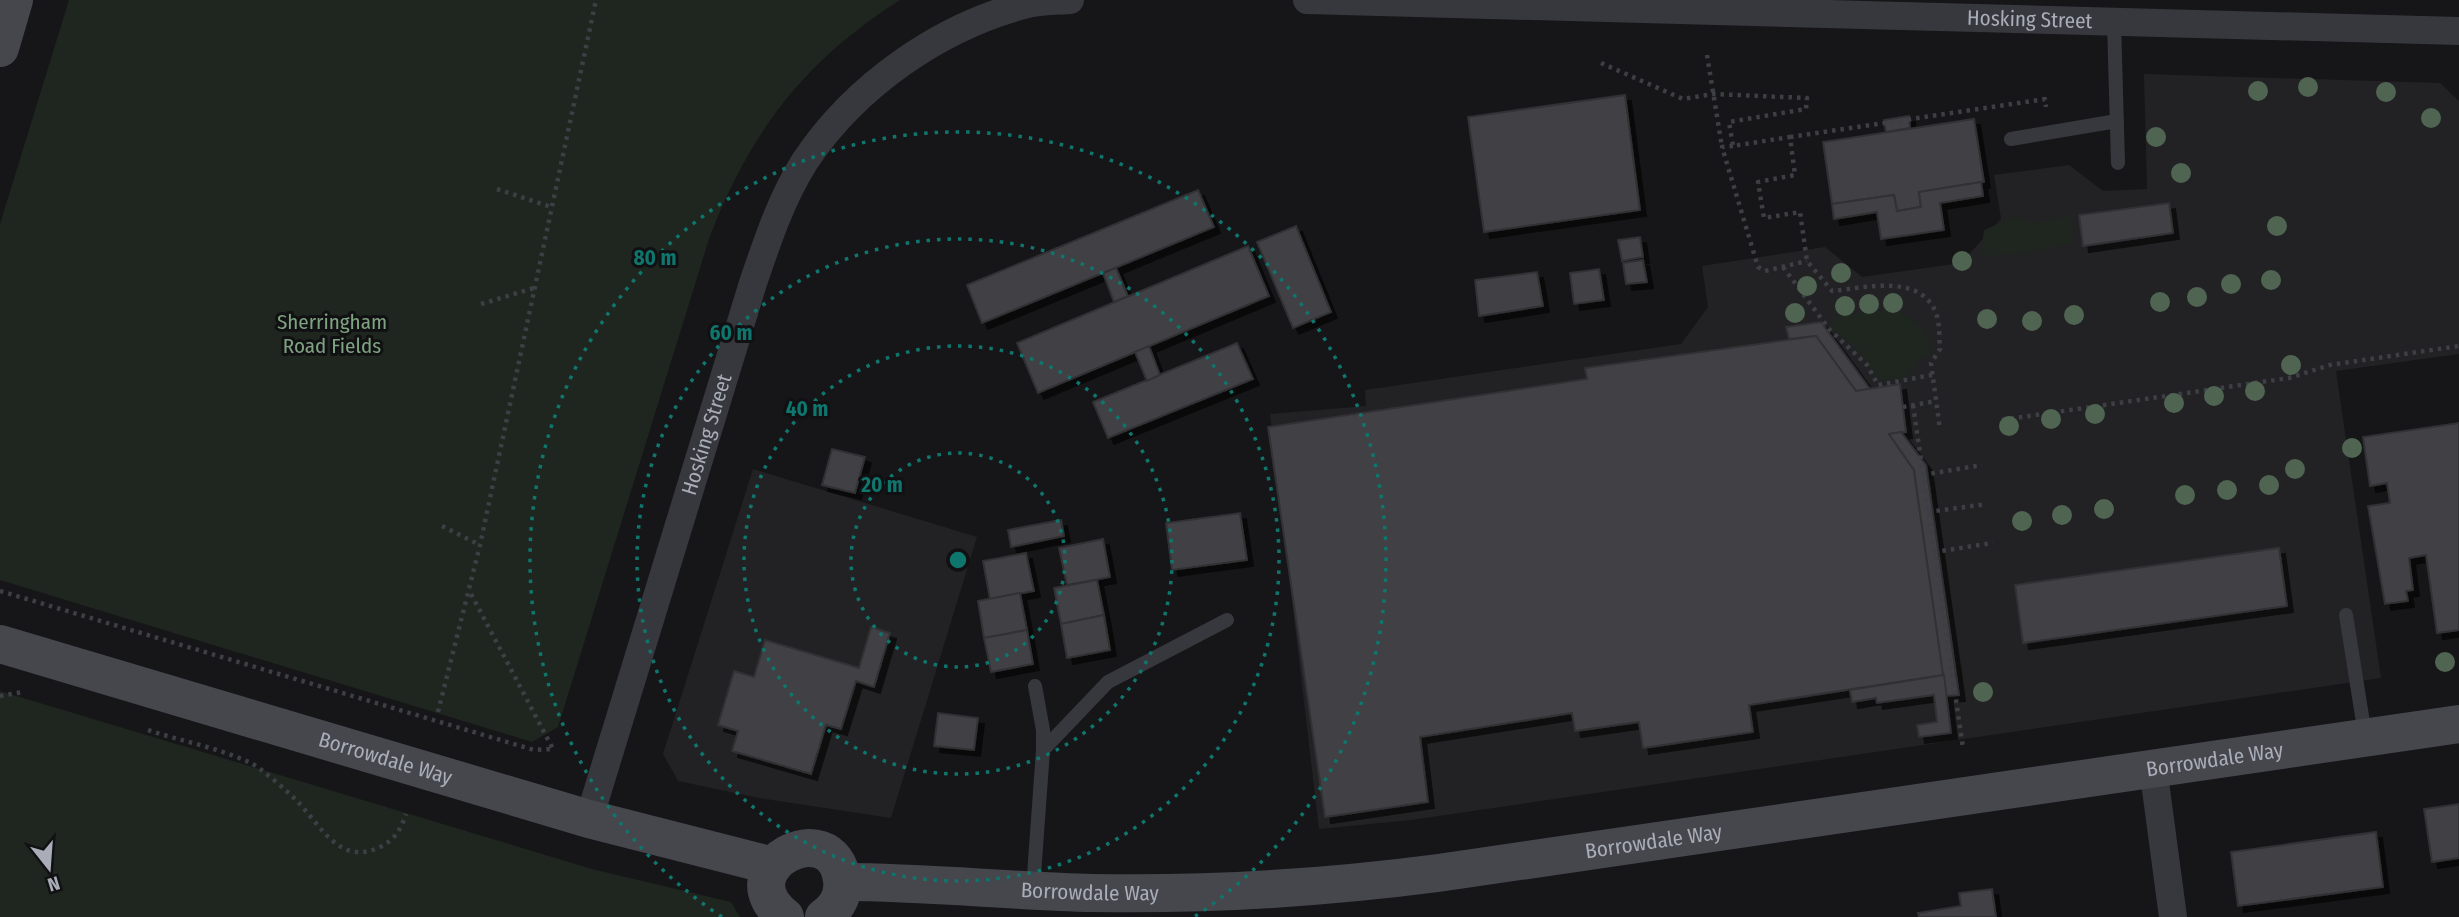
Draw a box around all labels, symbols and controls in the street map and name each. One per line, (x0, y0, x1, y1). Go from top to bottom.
street label: Hosking Street (1967, 5, 2093, 34)
text: 80 m (634, 245, 676, 271)
park label: Sherringham Road Fields (277, 309, 387, 359)
text: 60 m (710, 320, 752, 346)
street label: Hosking Street (676, 371, 737, 498)
text: 40 m (786, 396, 828, 422)
text: 20 m (860, 472, 903, 498)
centre of rings (946, 548, 970, 572)
street label: Borrowdale Way (315, 726, 456, 791)
street label: Borrowdale Way (2144, 737, 2285, 782)
street label: Borrowdale Way (1583, 819, 1724, 864)
north arrow (14, 833, 84, 903)
text: N (45, 871, 63, 896)
street label: Borrowdale Way (1020, 877, 1160, 906)

